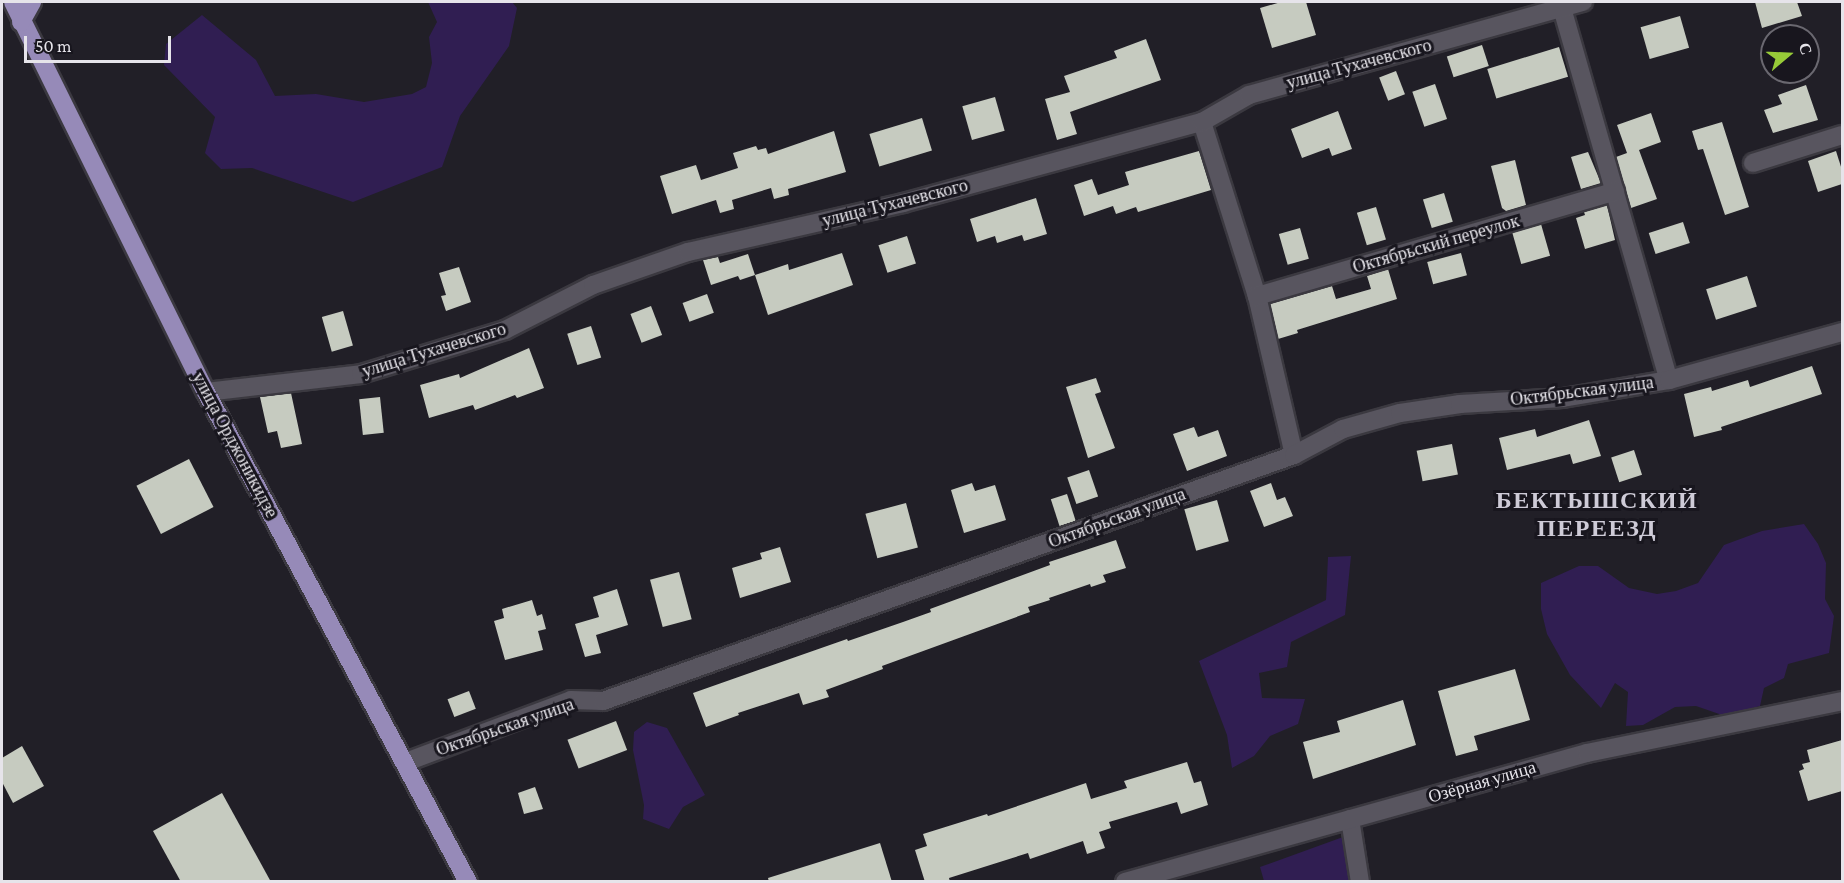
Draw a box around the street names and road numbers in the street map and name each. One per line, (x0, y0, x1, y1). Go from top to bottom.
street label: улица Тухачевского (1284, 34, 1434, 94)
street label: улица Тухачевского (820, 174, 970, 232)
street label: Октябрьский переулок (1350, 210, 1522, 278)
street label: улица Тухачевского (360, 318, 508, 382)
street label: улица Орджоникидзе (187, 368, 283, 522)
street label: Октябрьская улица (1509, 371, 1655, 411)
street label: Октябрьская улица (1045, 483, 1189, 553)
street label: Октябрьская улица (433, 693, 577, 761)
street label: Озёрная улица (1426, 756, 1538, 808)

